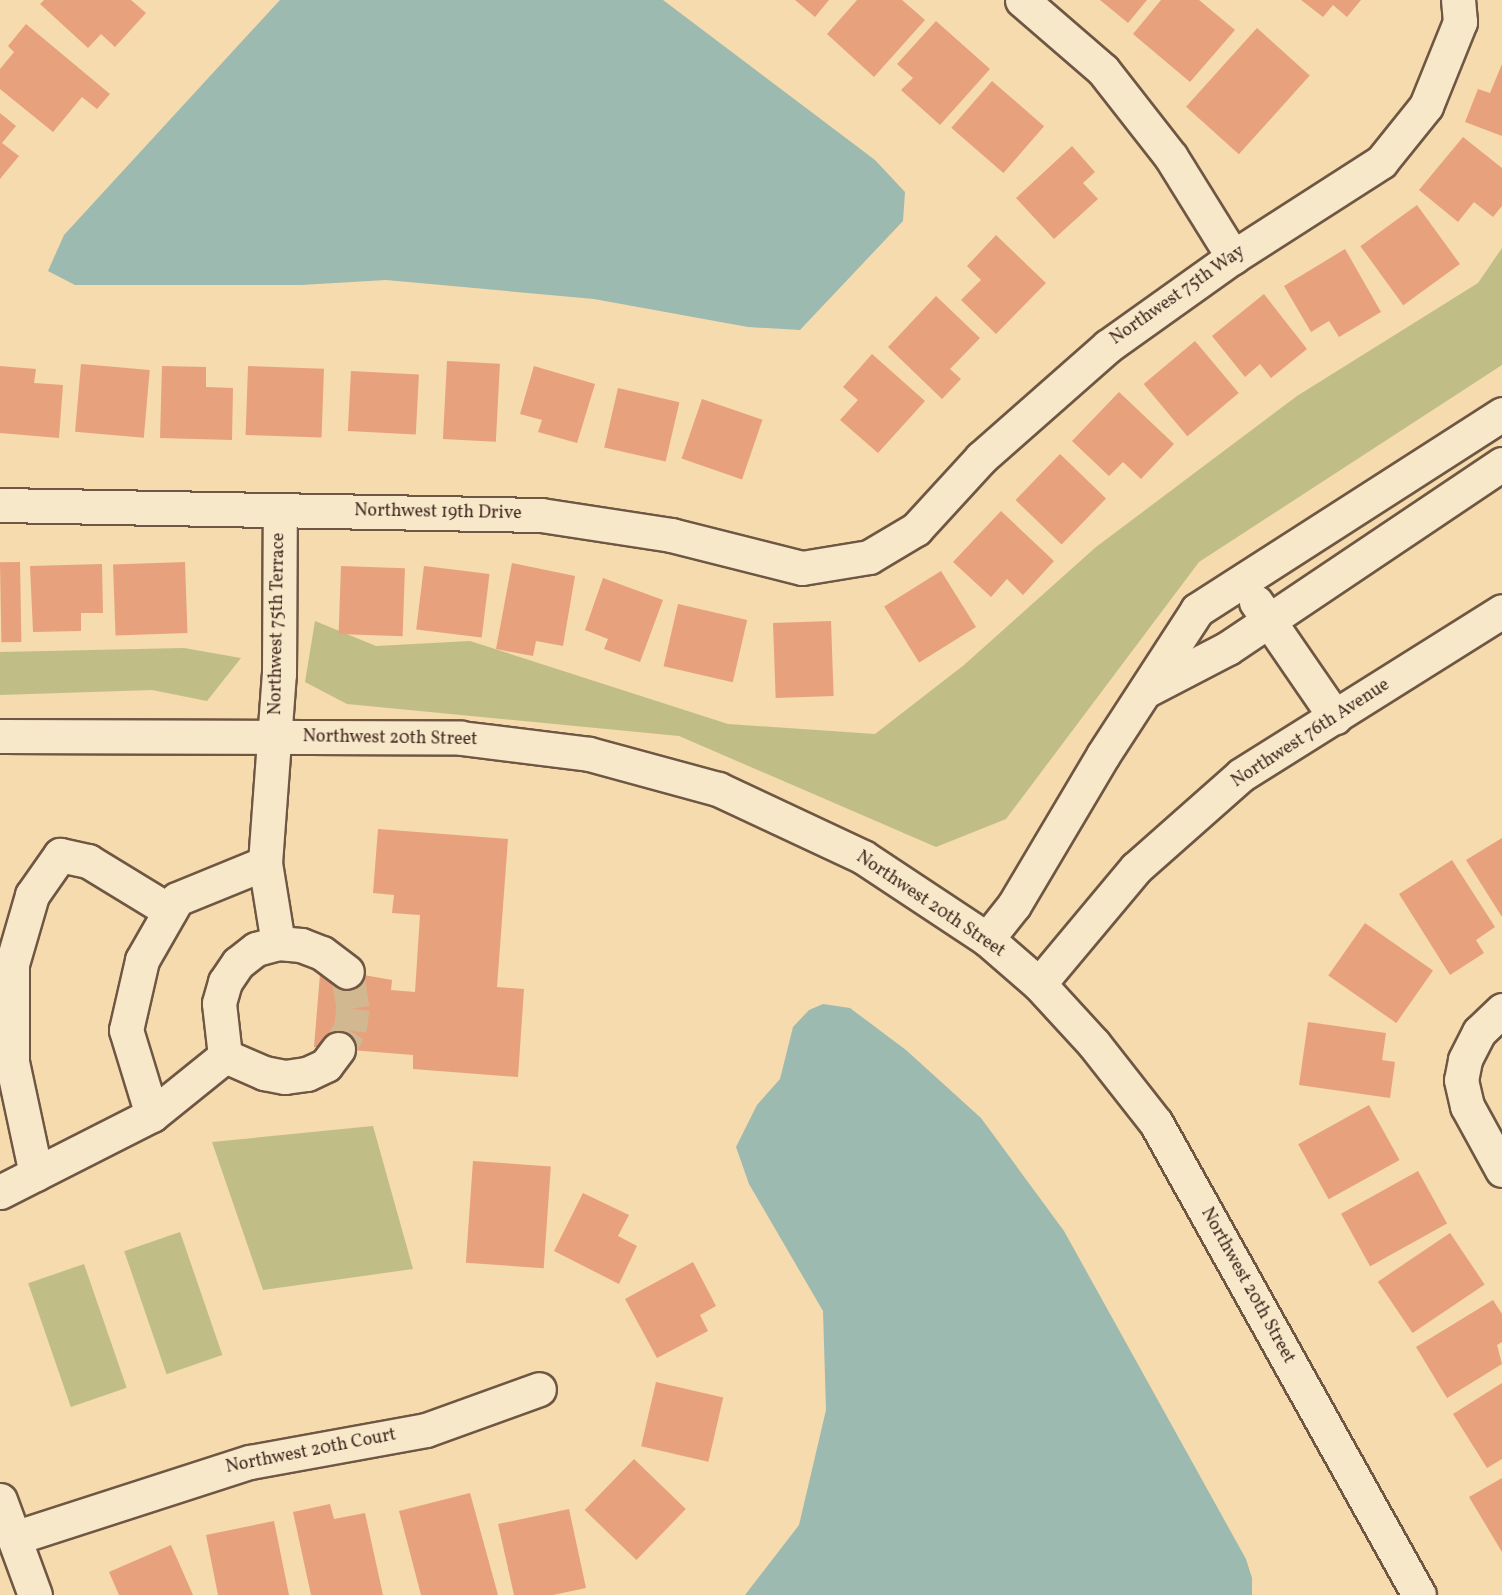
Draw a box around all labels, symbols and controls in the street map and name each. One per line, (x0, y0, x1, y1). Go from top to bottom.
street label: Northwest 75th Way (1106, 241, 1250, 351)
street label: Northwest 19th Drive (354, 501, 522, 525)
street label: Northwest 75th Terrace (266, 532, 290, 716)
street label: Northwest 76th Avenue (1228, 675, 1394, 793)
street label: Northwest 20th Street (302, 727, 478, 751)
street label: Northwest 20th Street (851, 847, 1009, 963)
street label: Northwest 20th Street (1195, 1204, 1299, 1368)
street label: Northwest 20th Court (224, 1425, 398, 1479)

